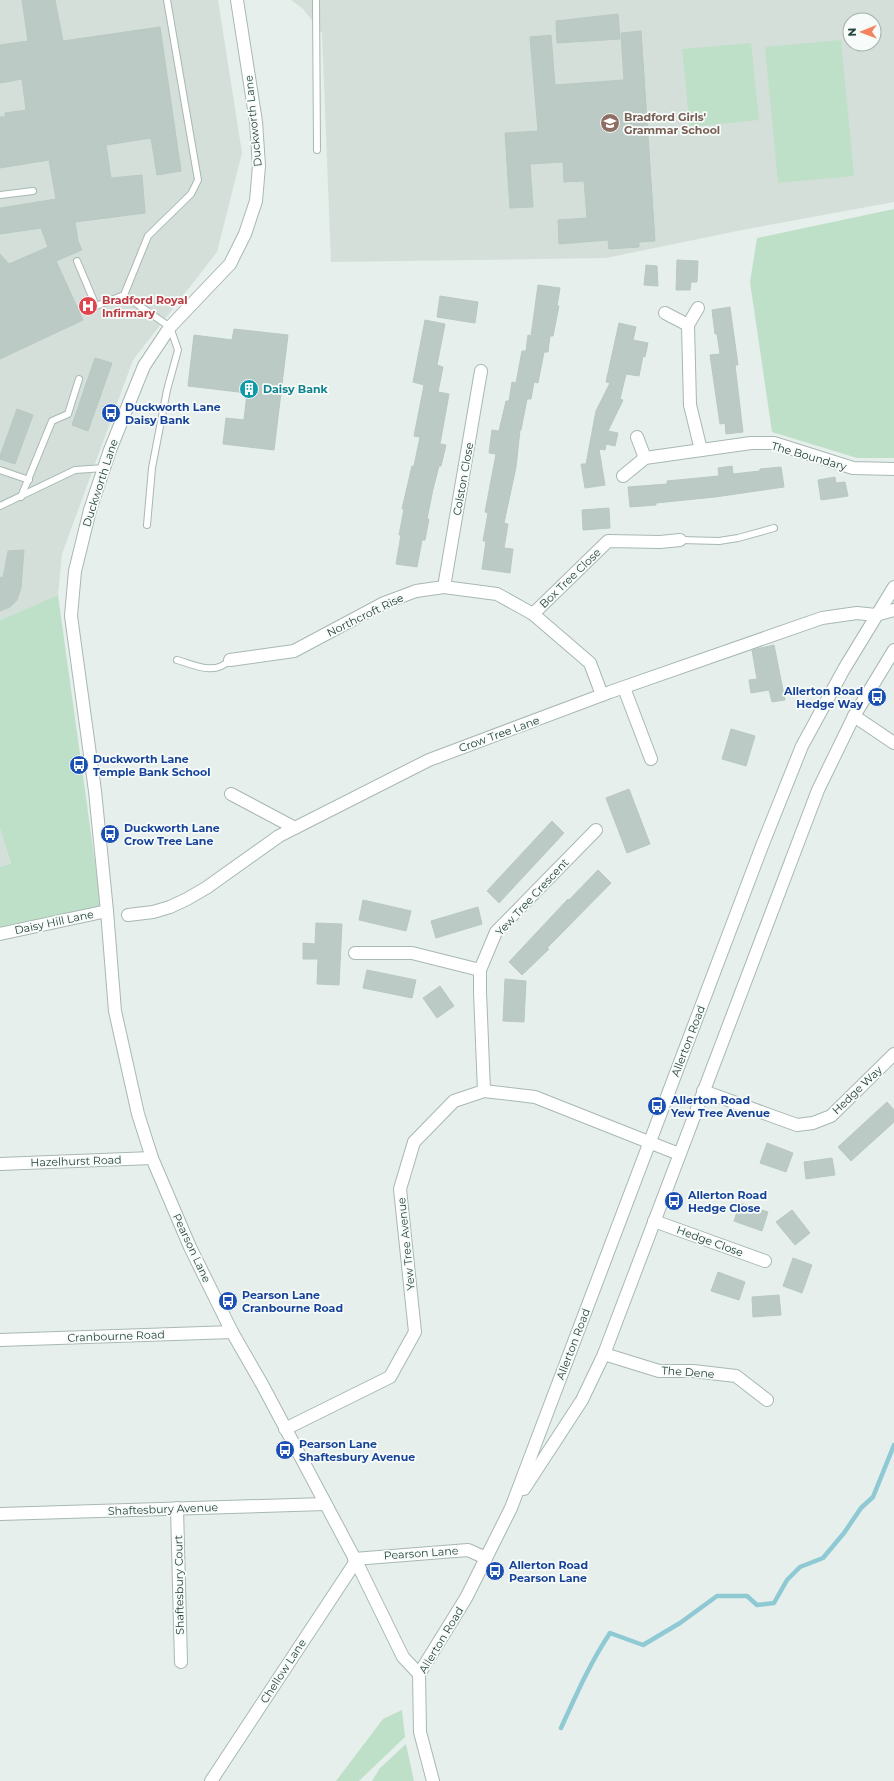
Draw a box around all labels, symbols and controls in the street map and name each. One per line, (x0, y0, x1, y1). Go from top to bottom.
north arrow (842, 12, 882, 52)
text: N (845, 28, 859, 37)
street label: Duckworth Lane (241, 74, 265, 167)
place label: Bradford Girls' Grammar School (624, 110, 720, 137)
school or university icon: Bradford Girls' Grammar School (599, 112, 621, 134)
place label: Bradford Royal Infirmary (102, 293, 188, 320)
hospital icon: Bradford Royal Infirmary (77, 295, 99, 317)
building icon: Daisy Bank (238, 378, 260, 400)
place label: Daisy Bank (263, 382, 329, 396)
place label: Duckworth Lane Daisy Bank (125, 400, 221, 427)
bus stop icon: Duckworth Lane Daisy Bank (100, 402, 122, 424)
street label: Duckworth Lane (79, 437, 121, 529)
street label: The Boundary (770, 439, 848, 473)
street label: Colston Close (450, 441, 476, 517)
street label: Box Tree Close (536, 545, 604, 611)
street label: Northcroft Rise (324, 590, 406, 640)
place label: Allerton Road Hedge Way (783, 684, 863, 711)
bus stop icon: Allerton Road Hedge Way (866, 686, 888, 708)
street label: Crow Tree Lane (457, 713, 542, 755)
place label: Duckworth Lane Temple Bank School (93, 752, 211, 779)
bus stop icon: Duckworth Lane Temple Bank School (68, 754, 90, 776)
place label: Duckworth Lane Crow Tree Lane (124, 821, 220, 848)
bus stop icon: Duckworth Lane Crow Tree Lane (99, 823, 121, 845)
street label: Yew Tree Crescent (493, 855, 572, 939)
street label: Daisy Hill Lane (13, 907, 95, 937)
street label: Allerton Road (668, 1003, 708, 1079)
street label: Hedge Way (829, 1063, 885, 1117)
place label: Allerton Road Yew Tree Avenue (670, 1093, 770, 1120)
bus stop icon: Allerton Road Yew Tree Avenue (646, 1095, 668, 1117)
street label: Hazelhurst Road (30, 1152, 122, 1170)
place label: Allerton Road Hedge Close (687, 1188, 767, 1215)
bus stop icon: Allerton Road Hedge Close (663, 1190, 685, 1212)
street label: Yew Tree Avenue (394, 1196, 418, 1291)
street label: Pearson Lane (170, 1211, 214, 1285)
street label: Hedge Close (675, 1222, 746, 1260)
place label: Pearson Lane Cranbourne Road (242, 1288, 343, 1315)
bus stop icon: Pearson Lane Cranbourne Road (217, 1290, 239, 1312)
street label: Allerton Road (553, 1306, 593, 1382)
street label: Cranbourne Road (67, 1327, 165, 1345)
street label: The Dene (661, 1363, 715, 1381)
place label: Pearson Lane Shaftesbury Avenue (299, 1437, 415, 1464)
bus stop icon: Pearson Lane Shaftesbury Avenue (274, 1439, 296, 1461)
street label: Shaftesbury Avenue (108, 1500, 219, 1518)
street label: Shaftesbury Court (171, 1535, 187, 1635)
street label: Pearson Lane (383, 1543, 459, 1563)
place label: Allerton Road Pearson Lane (508, 1558, 588, 1585)
bus stop icon: Allerton Road Pearson Lane (484, 1560, 506, 1582)
street label: Allerton Road (416, 1604, 466, 1676)
street label: Chellow Lane (257, 1636, 309, 1706)

